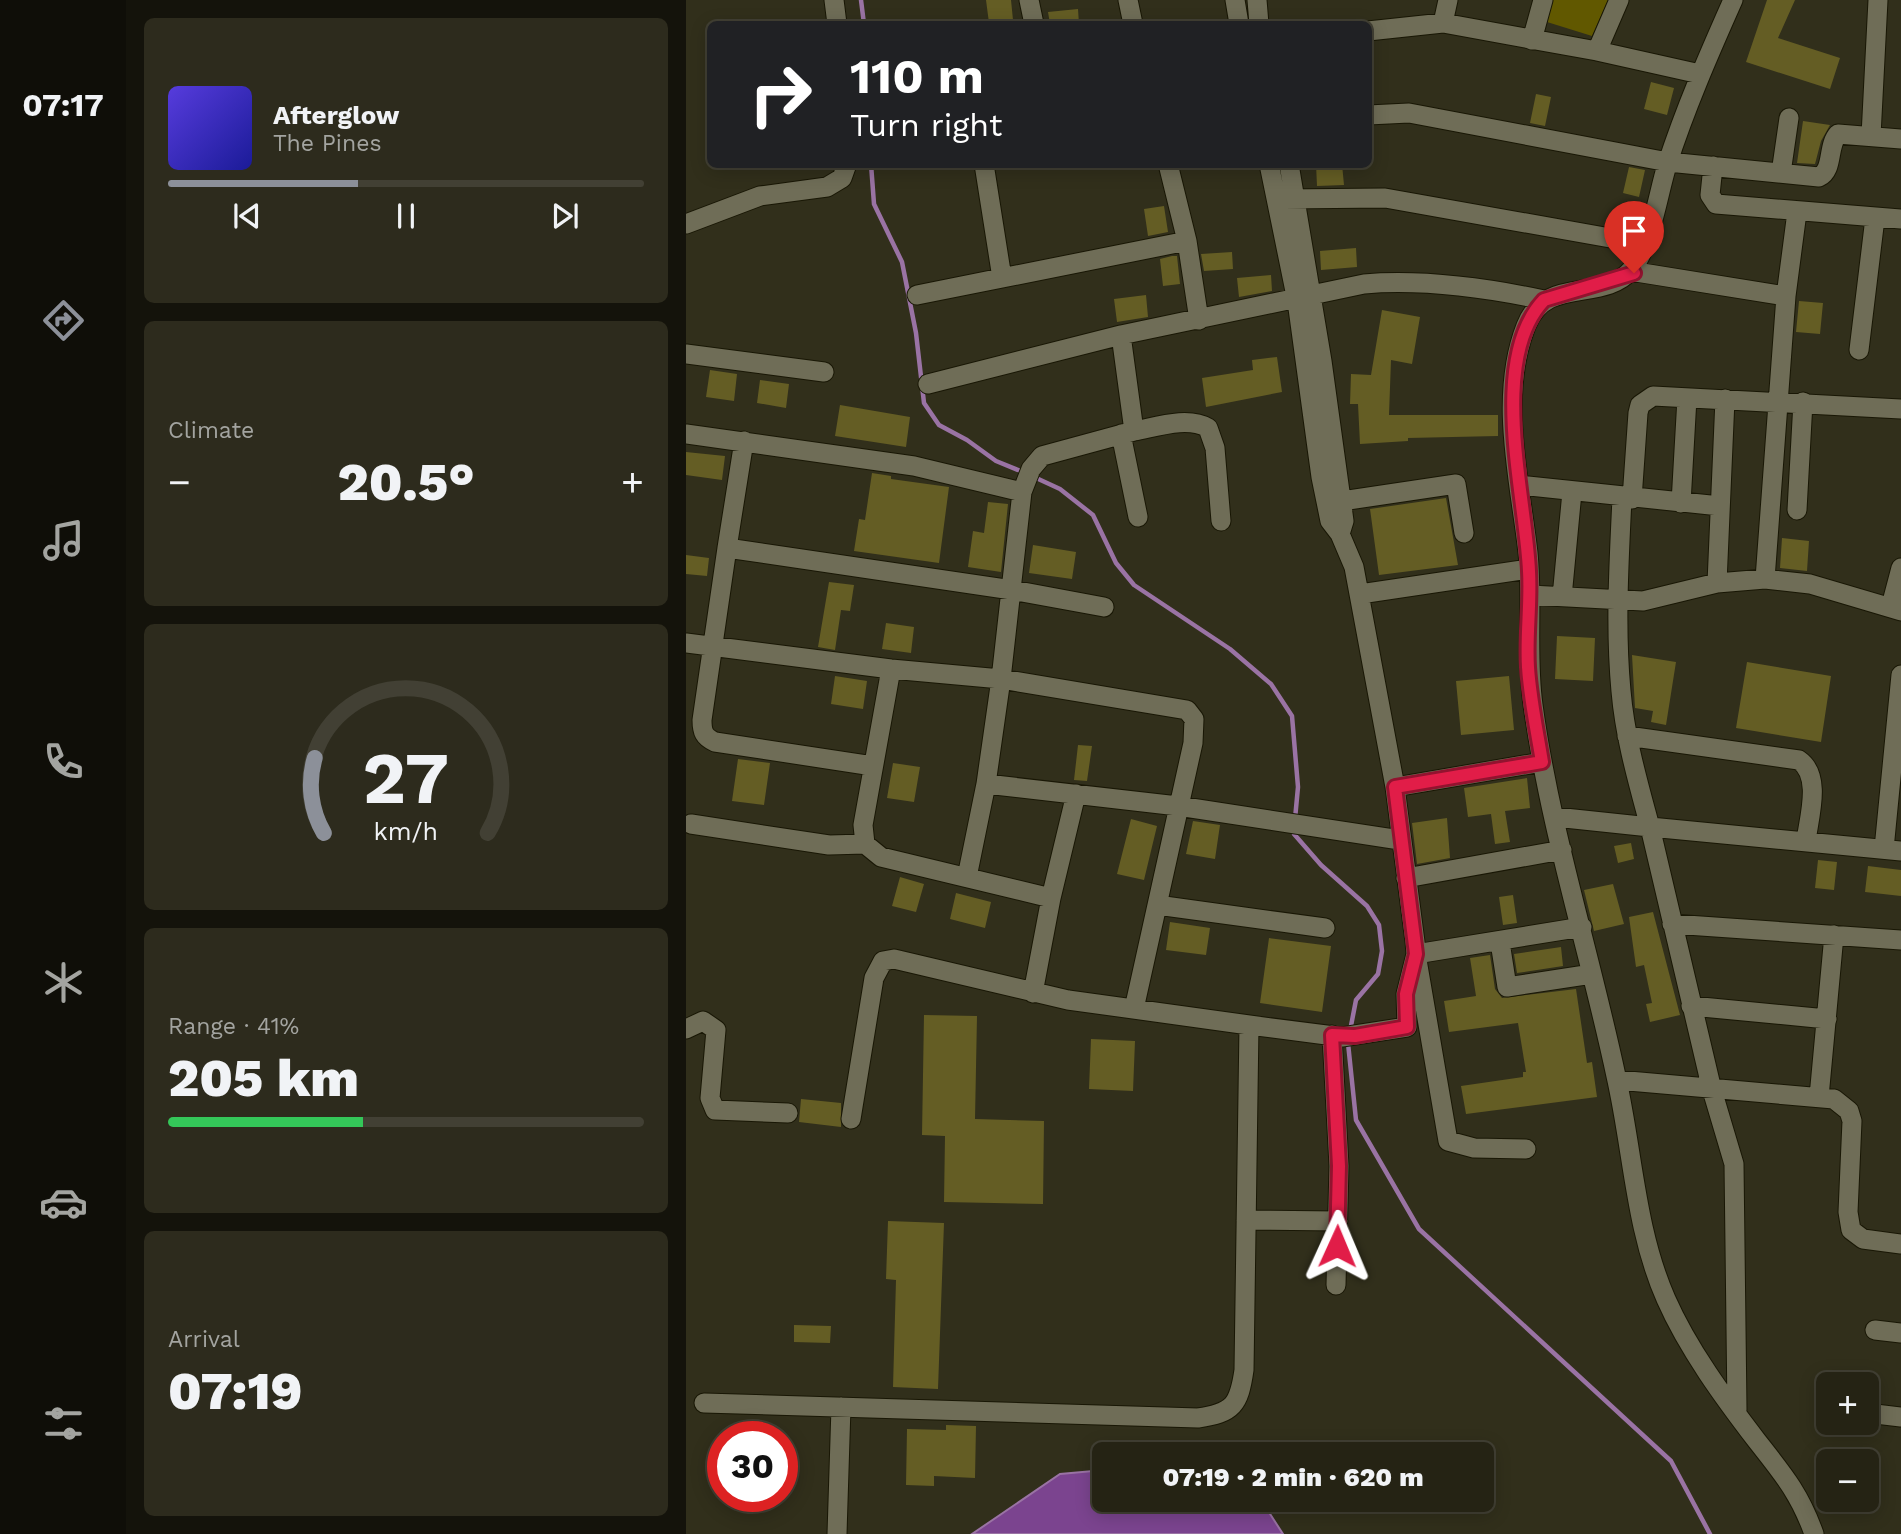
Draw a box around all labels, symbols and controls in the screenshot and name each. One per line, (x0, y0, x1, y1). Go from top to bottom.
text: 110 m (850, 47, 984, 105)
icon: right (735, 49, 826, 140)
text: 07:17 (22, 86, 104, 124)
text: Afterglow (273, 100, 399, 130)
text: Turn right (850, 106, 1002, 144)
text: The Pines (273, 130, 382, 157)
icon: previous (228, 197, 266, 235)
icon: pause (387, 197, 425, 235)
icon: next (546, 197, 584, 235)
pin (1604, 201, 1664, 273)
icon: arrive (1615, 212, 1653, 250)
icon: directions (39, 296, 88, 345)
text: Climate (168, 417, 254, 444)
text: 20.5° (337, 452, 475, 513)
text: − (168, 460, 191, 504)
text: + (621, 460, 644, 504)
icon: music (39, 516, 88, 565)
text: 27 (363, 735, 449, 821)
icon: phone (39, 737, 88, 786)
text: km/h (374, 817, 438, 846)
icon: climate (39, 958, 88, 1007)
text: Range · 41% (168, 1013, 299, 1040)
text: 205 km (168, 1048, 359, 1109)
icon: car (39, 1178, 88, 1227)
position arrow (1300, 1209, 1374, 1283)
text: Arrival (168, 1326, 240, 1353)
text: 07:19 (168, 1361, 303, 1422)
map controls (1816, 1372, 1879, 1512)
button: + (1816, 1372, 1879, 1435)
icon: filters (39, 1399, 88, 1448)
speed limit sign: 30 (707, 1421, 798, 1512)
button: − (1816, 1449, 1879, 1512)
text: 07:19 · 2 min · 620 m (1162, 1462, 1424, 1492)

